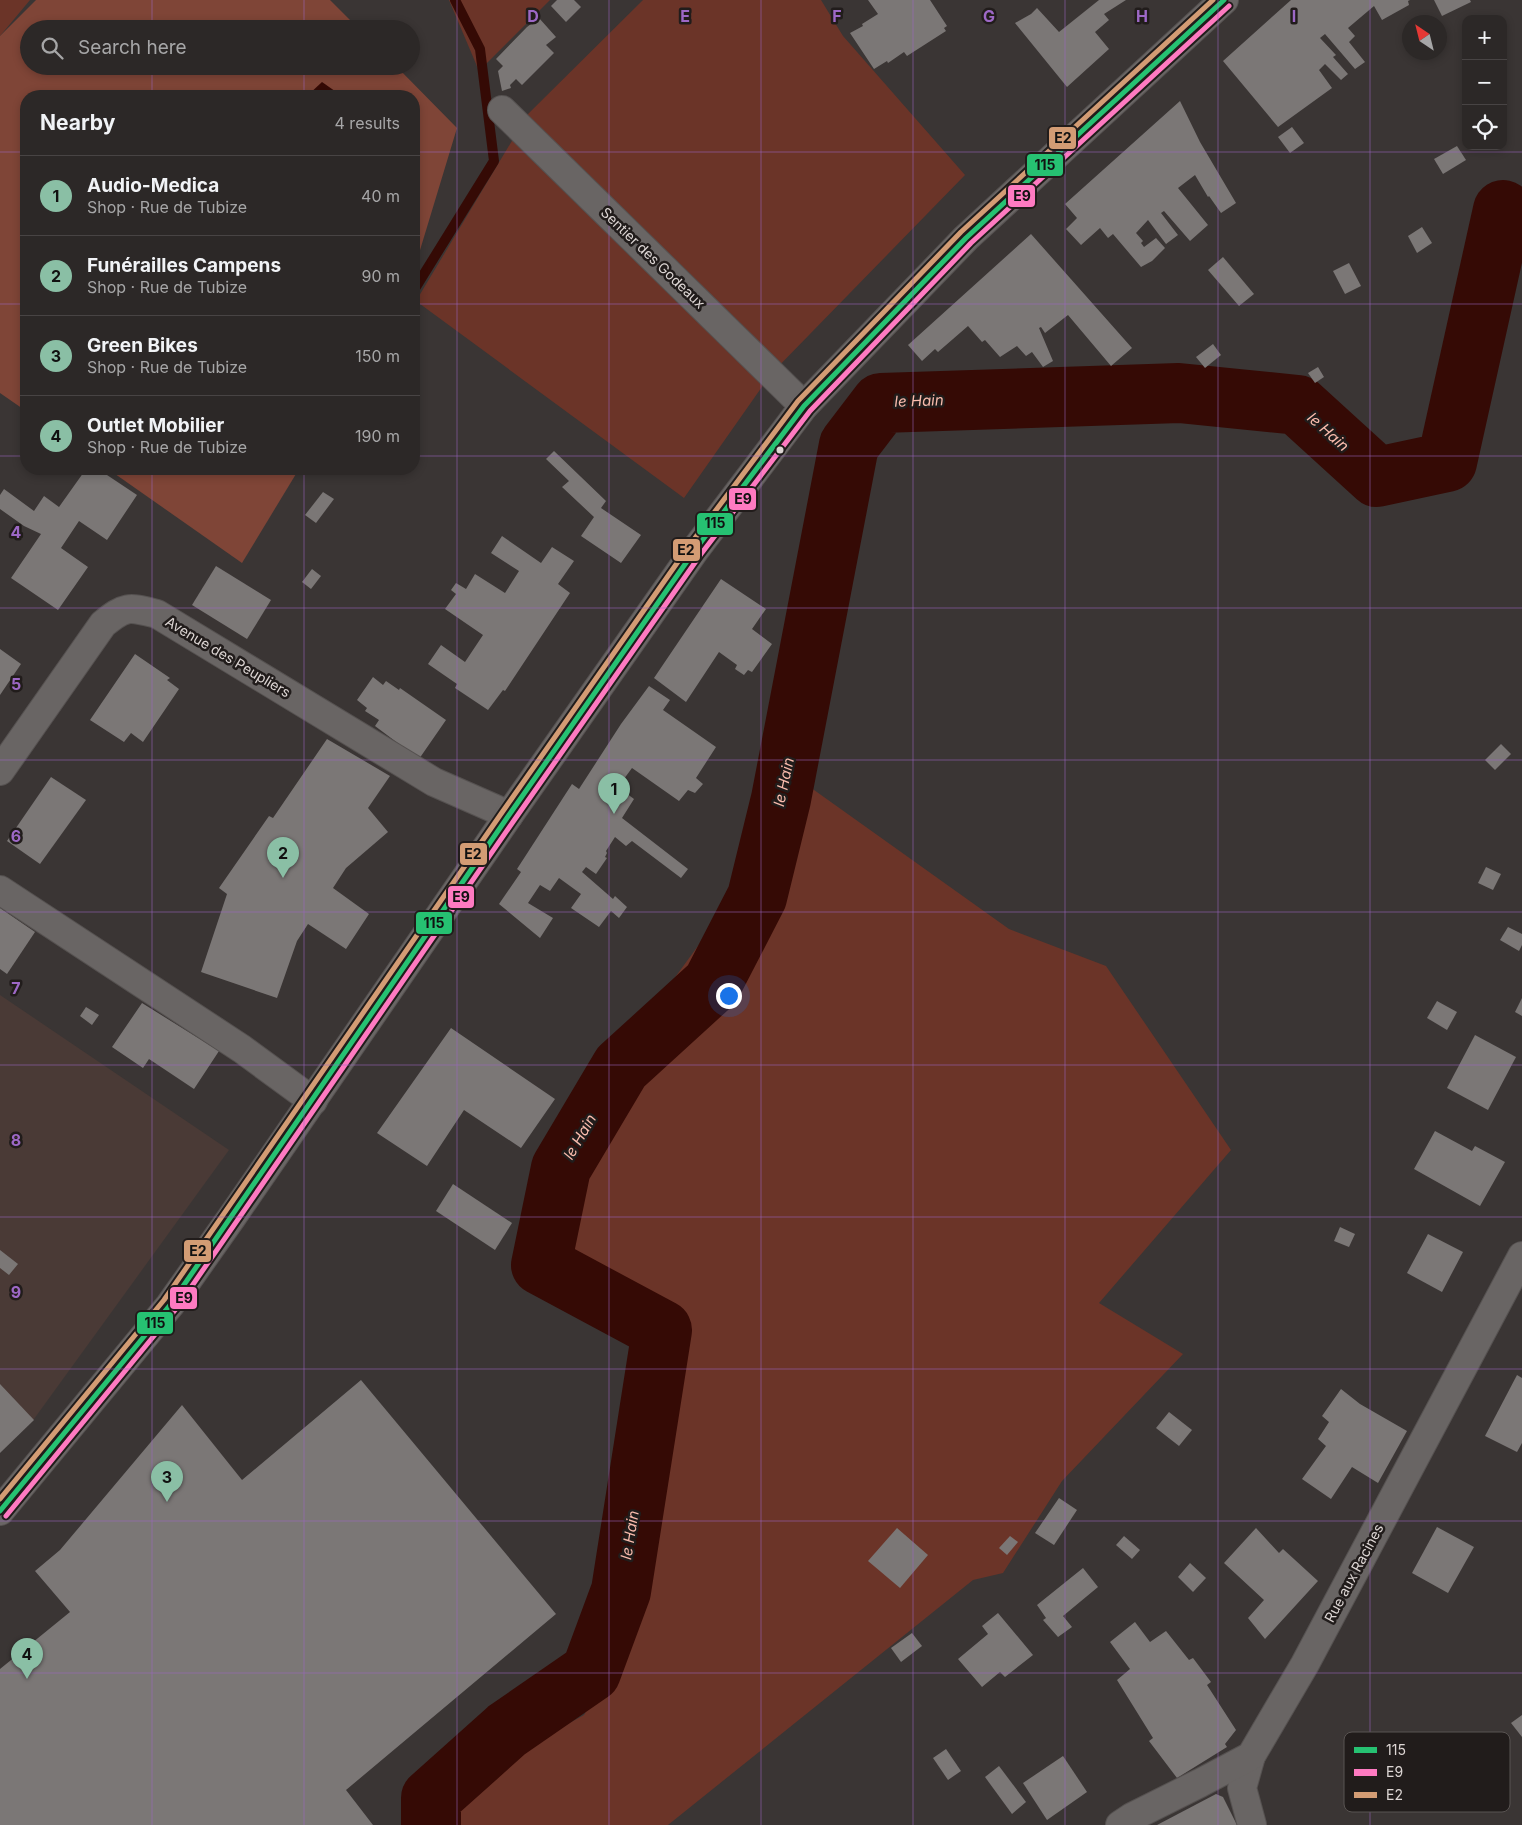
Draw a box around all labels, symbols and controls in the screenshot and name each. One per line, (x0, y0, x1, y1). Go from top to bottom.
text: D (527, 6, 539, 26)
text: E (680, 6, 690, 26)
text: F (832, 6, 842, 26)
text: G (983, 6, 995, 26)
text: H (1136, 6, 1148, 26)
text: I (1292, 6, 1296, 26)
north arrow (1402, 15, 1447, 60)
map controls (1462, 15, 1507, 150)
button: + (1462, 15, 1507, 60)
search box (20, 20, 420, 75)
icon: search (38, 34, 66, 62)
text: Search here (78, 36, 187, 59)
button: − (1462, 60, 1507, 105)
button: locate (1462, 105, 1507, 150)
text: Nearby (40, 110, 115, 135)
text: 4 results (335, 113, 400, 133)
line badge: E2 (1048, 126, 1077, 150)
text: E2 (1054, 129, 1072, 146)
line badge: 115 (1026, 153, 1064, 177)
text: 115 (1034, 156, 1056, 173)
text: Audio-Medica (87, 174, 219, 197)
line badge: E9 (1007, 184, 1036, 208)
text: 1 (53, 186, 59, 206)
text: 40 m (361, 186, 400, 206)
text: E9 (1013, 187, 1031, 204)
text: Shop · Rue de Tubize (87, 197, 247, 217)
street label: Sentier des Godeaux (598, 203, 709, 312)
text: Funérailles Campens (87, 254, 281, 277)
text: 2 (51, 266, 61, 286)
text: 90 m (361, 266, 400, 286)
text: Shop · Rue de Tubize (87, 277, 247, 297)
text: Green Bikes (87, 334, 198, 357)
text: 3 (51, 346, 61, 366)
text: 150 m (355, 346, 400, 366)
text: Shop · Rue de Tubize (87, 357, 247, 377)
water label: le Hain (894, 390, 944, 411)
water label: le Hain (1304, 408, 1353, 455)
text: Outlet Mobilier (87, 414, 224, 437)
text: 4 (51, 426, 61, 446)
text: 190 m (355, 426, 400, 446)
text: Shop · Rue de Tubize (87, 437, 247, 457)
unlabelled marker (775, 445, 785, 455)
line badge: E9 (728, 487, 757, 511)
text: E9 (734, 490, 752, 507)
line badge: 115 (696, 512, 734, 536)
text: 115 (704, 514, 726, 531)
text: 4 (11, 522, 22, 542)
line badge: E2 (672, 538, 701, 562)
text: E2 (677, 541, 695, 558)
street label: Avenue des Peupliers (163, 613, 294, 701)
text: 5 (11, 674, 21, 694)
water label: le Hain (769, 756, 798, 808)
pin: 1 (598, 773, 630, 814)
text: 6 (11, 826, 21, 846)
pin: 2 (267, 837, 299, 878)
line badge: E2 (459, 842, 488, 866)
text: E2 (464, 845, 482, 862)
line badge: E9 (447, 885, 475, 909)
text: E9 (452, 888, 470, 905)
line badge: 115 (415, 911, 453, 935)
text: 115 (423, 914, 445, 931)
text: 7 (11, 978, 21, 998)
your location (716, 983, 742, 1009)
water label: le Hain (559, 1111, 600, 1163)
text: 8 (11, 1130, 21, 1150)
line badge: E2 (183, 1239, 212, 1263)
text: E2 (189, 1242, 207, 1259)
text: 9 (11, 1282, 21, 1302)
line badge: E9 (169, 1286, 198, 1310)
text: E9 (175, 1289, 193, 1306)
line badge: 115 (136, 1311, 174, 1335)
text: 115 (144, 1314, 166, 1331)
pin: 3 (151, 1461, 183, 1502)
water label: le Hain (616, 1509, 643, 1561)
street label: Rue aux Racines (1320, 1521, 1387, 1625)
pin: 4 (11, 1638, 43, 1679)
legend (1344, 1732, 1510, 1812)
text: 115 (1386, 1741, 1406, 1758)
text: E9 (1386, 1763, 1403, 1780)
text: E2 (1386, 1786, 1403, 1803)

